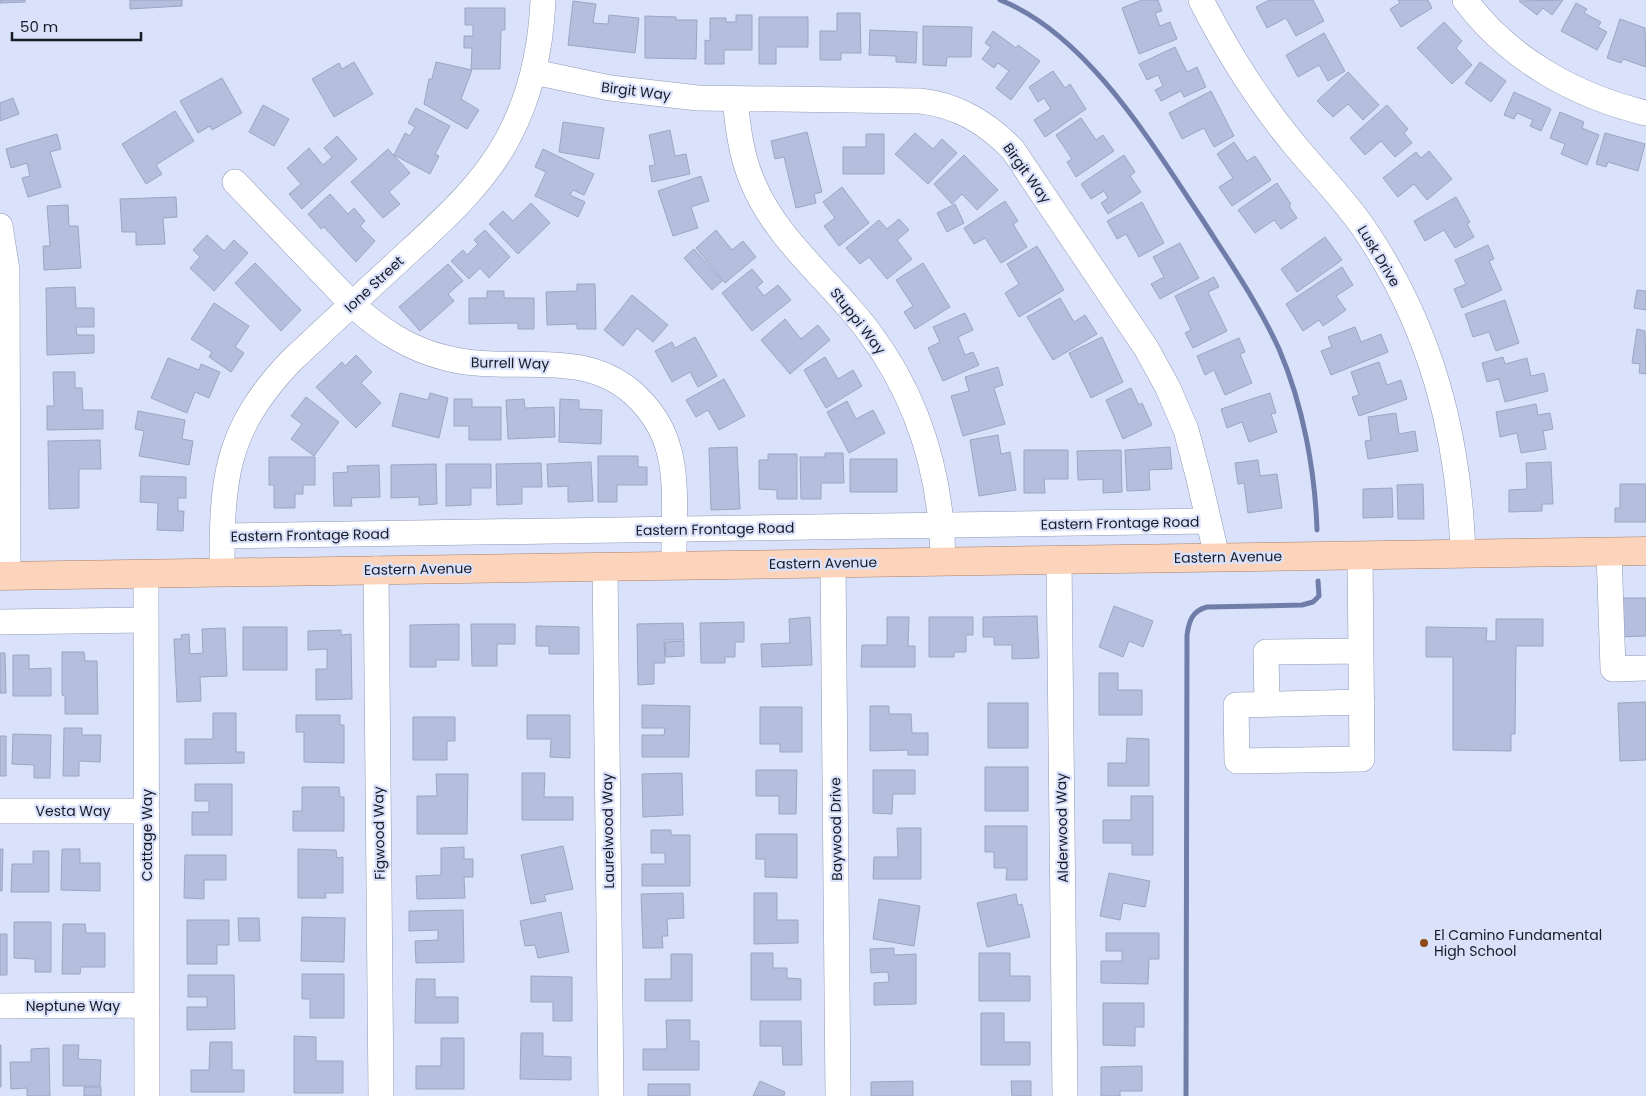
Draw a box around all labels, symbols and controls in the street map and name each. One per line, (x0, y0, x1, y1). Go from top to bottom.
scale bar (12, 10, 141, 42)
text: 50 m (20, 16, 58, 37)
street label: Birgit Way (600, 77, 672, 105)
street label: Birgit Way (998, 139, 1056, 207)
street label: Lusk Drive (1353, 222, 1405, 291)
street label: Ione Street (340, 251, 408, 317)
street label: Stuppi Way (826, 284, 890, 359)
street label: Burrell Way (471, 352, 549, 374)
street label: Eastern Frontage Road (1040, 512, 1200, 534)
street label: Eastern Frontage Road (635, 518, 795, 540)
street label: Eastern Frontage Road (230, 524, 390, 546)
street label: Eastern Avenue (1174, 546, 1283, 568)
street label: Eastern Avenue (769, 552, 878, 574)
street label: Eastern Avenue (364, 558, 473, 580)
street label: Laurelwood Way (597, 773, 619, 889)
street label: Alderwood Way (1051, 773, 1073, 883)
street label: Baywood Drive (825, 777, 847, 881)
street label: Figwood Way (368, 786, 390, 880)
street label: Cottage Way (137, 789, 157, 881)
street label: Vesta Way (36, 801, 110, 821)
place label: El Camino Fundamental High School (1434, 925, 1602, 961)
marker: El Camino Fundamental High School (1418, 937, 1430, 949)
street label: Neptune Way (26, 996, 120, 1016)

